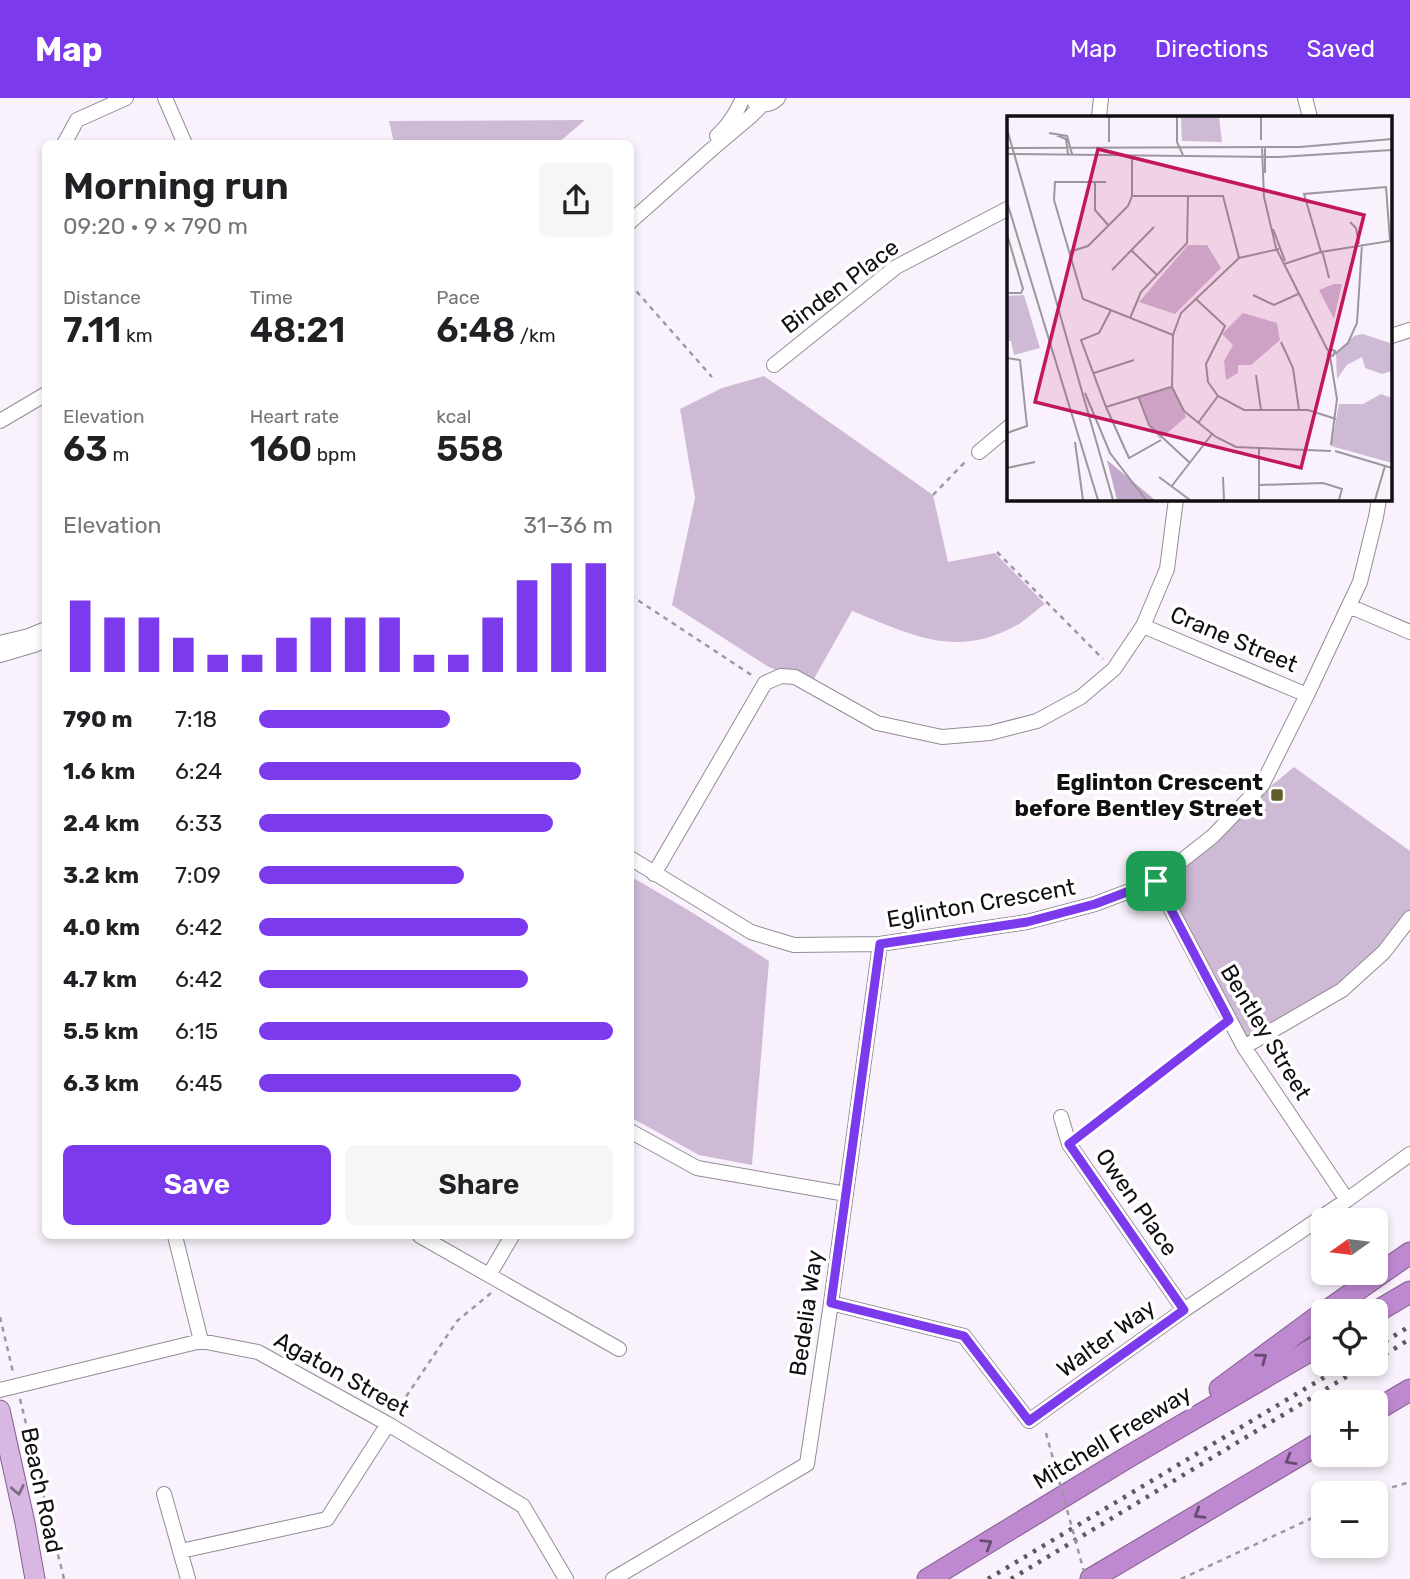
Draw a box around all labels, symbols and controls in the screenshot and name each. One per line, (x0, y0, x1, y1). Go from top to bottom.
text: Map (35, 30, 103, 69)
text: Map (1070, 35, 1117, 63)
text: Directions (1155, 35, 1268, 63)
text: Saved (1306, 35, 1375, 63)
inset map (1007, 116, 1392, 500)
text: Morning run (63, 163, 289, 209)
button: share (539, 163, 613, 237)
text: 09:20 · 9 × 790 m (63, 212, 248, 240)
street label: Binden Place (776, 233, 904, 339)
text: Distance (63, 286, 141, 309)
text: Time (250, 286, 293, 309)
text: Pace (436, 286, 480, 309)
text: 7.11 (63, 309, 121, 351)
text: 48:21 (250, 309, 345, 351)
text: 6:48 (436, 309, 515, 351)
text: km (121, 324, 153, 347)
text: /km (515, 324, 556, 347)
text: Elevation (63, 405, 144, 428)
text: Heart rate (250, 405, 339, 428)
text: kcal (436, 405, 471, 428)
text: 63 (63, 428, 108, 470)
text: 160 (250, 428, 312, 470)
text: 558 (436, 428, 504, 470)
text: m (108, 443, 129, 466)
text: bpm (312, 443, 356, 466)
text: Elevation (63, 511, 162, 539)
text: 31–36 m (523, 511, 613, 539)
street label: Crane Street (1166, 600, 1302, 678)
text: 790 m (63, 705, 133, 733)
text: 7:18 (175, 705, 217, 733)
text: 1.6 km (63, 757, 135, 785)
text: 6:24 (175, 757, 222, 785)
place label: Eglinton Crescent before Bentley Street (1015, 768, 1263, 822)
marker: Eglinton Crescent before Bentley Street (1269, 787, 1285, 803)
text: 2.4 km (63, 809, 139, 837)
text: 6:33 (175, 809, 222, 837)
pin (1126, 851, 1186, 911)
text: 3.2 km (63, 861, 139, 889)
text: 7:09 (175, 861, 221, 889)
icon: arrive (1137, 862, 1175, 900)
street label: Eglinton Crescent (885, 873, 1077, 933)
text: 4.0 km (63, 913, 140, 941)
text: 6:42 (175, 913, 223, 941)
street label: Bentley Street (1215, 959, 1317, 1105)
text: 4.7 km (63, 965, 137, 993)
text: 6:42 (175, 965, 223, 993)
text: 5.5 km (63, 1017, 139, 1045)
text: 6:15 (175, 1017, 218, 1045)
text: 6.3 km (63, 1069, 139, 1097)
text: 6:45 (175, 1069, 223, 1097)
street label: Owen Place (1090, 1143, 1184, 1261)
button: Save (63, 1145, 331, 1225)
button: Share (345, 1145, 613, 1225)
north arrow (1311, 1208, 1388, 1284)
map controls (1311, 1208, 1388, 1558)
street label: Bedelia Way (783, 1248, 829, 1378)
street label: Walter Way (1051, 1293, 1161, 1383)
button: locate (1311, 1299, 1388, 1376)
street label: Agaton Street (270, 1325, 414, 1423)
one-way arrow (1254, 1354, 1267, 1366)
street label: Mitchell Freeway (1028, 1379, 1196, 1495)
button: + (1311, 1390, 1388, 1467)
street label: Beach Road (15, 1425, 69, 1555)
one-way arrow (1285, 1451, 1298, 1464)
button: − (1311, 1481, 1388, 1558)
one-way arrow (9, 1484, 24, 1496)
one-way arrow (1194, 1506, 1207, 1519)
one-way arrow (979, 1539, 992, 1552)

